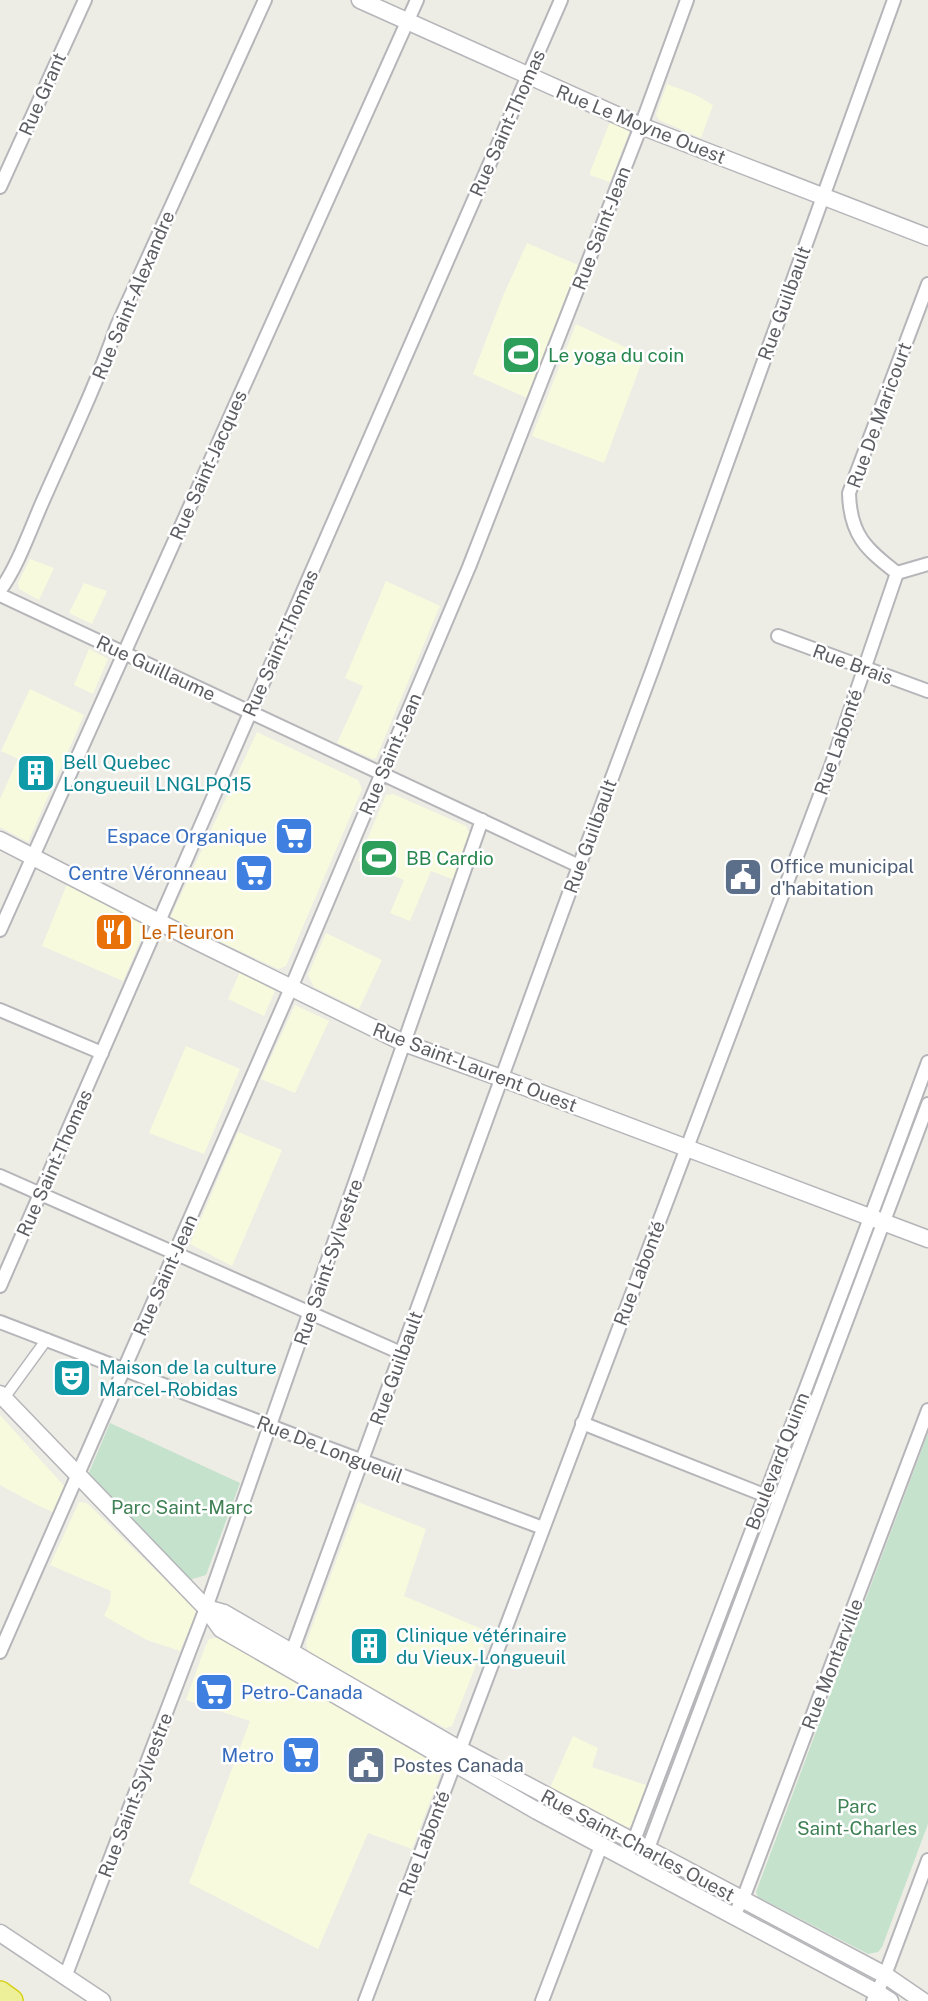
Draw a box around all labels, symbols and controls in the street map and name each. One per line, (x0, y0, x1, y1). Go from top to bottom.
street label: Rue Saint-Thomas (465, 46, 549, 200)
street label: Rue Grant (14, 49, 70, 139)
street label: Rue Le Moyne Ouest (553, 80, 729, 168)
street label: Rue Saint-Jean (567, 163, 635, 293)
street label: Rue Saint-Alexandre (87, 207, 179, 383)
street label: Rue Guilbault (753, 243, 815, 363)
sports icon: Le yoga du coin (500, 334, 542, 376)
street label: Rue De Maricourt (842, 339, 916, 491)
place label: Le yoga du coin (548, 344, 684, 366)
street label: Rue Saint-Jacques (165, 387, 251, 543)
street label: Rue Saint-Thomas (238, 566, 322, 720)
street label: Rue Guillaume (93, 631, 219, 705)
street label: Rue Brais (810, 639, 896, 689)
street label: Rue Labonté (810, 686, 866, 798)
street label: Rue Saint-Jean (354, 690, 426, 818)
place label: Bell Quebec Longueuil LNGLPQ15 (63, 751, 251, 795)
building icon: Bell Quebec Longueuil LNGLPQ15 (15, 752, 57, 794)
street label: Rue Guilbault (559, 776, 621, 896)
supermarket icon: Espace Organique (273, 815, 315, 857)
place label: Espace Organique (107, 825, 267, 847)
sports icon: BB Cardio (358, 837, 400, 879)
place label: BB Cardio (406, 847, 494, 869)
supermarket icon: Centre Véronneau (233, 852, 275, 894)
place label: Office municipal d'habitation (770, 855, 914, 899)
public building icon: Office municipal d'habitation (722, 856, 764, 898)
place label: Centre Véronneau (68, 862, 227, 884)
restaurant icon: Le Fleuron (93, 911, 135, 953)
place label: Le Fleuron (141, 921, 234, 943)
street label: Rue Saint-Laurent Ouest (370, 1018, 580, 1116)
street label: Rue Saint-Thomas (12, 1086, 96, 1240)
street label: Rue Saint-Sylvestre (289, 1176, 367, 1348)
street label: Rue Saint-Jean (128, 1211, 202, 1339)
street label: Rue Labonté (609, 1217, 669, 1329)
street label: Rue Guilbault (365, 1308, 427, 1428)
place label: Maison de la culture Marcel-Robidas (99, 1356, 277, 1400)
theatre icon: Maison de la culture Marcel-Robidas (51, 1357, 93, 1399)
street label: Boulevard Quinn (741, 1389, 813, 1533)
street label: Rue De Longueuil (254, 1411, 406, 1487)
park label: Parc Saint-Marc (111, 1496, 253, 1518)
street label: Rue Montarville (797, 1595, 867, 1733)
place label: Clinique vétérinaire du Vieux-Longueuil (396, 1624, 567, 1668)
building icon: Clinique vétérinaire du Vieux-Longueuil (348, 1625, 390, 1667)
supermarket icon: Petro-Canada (193, 1671, 235, 1713)
place label: Petro-Canada (241, 1681, 363, 1703)
street label: Rue Saint-Sylvestre (93, 1710, 177, 1880)
supermarket icon: Metro (280, 1734, 322, 1776)
place label: Metro (222, 1744, 274, 1766)
public building icon: Postes Canada (345, 1744, 387, 1786)
place label: Postes Canada (393, 1754, 524, 1776)
street label: Rue Saint-Charles Ouest (537, 1785, 739, 1905)
street label: Rue Labonté (394, 1787, 454, 1899)
park label: Parc Saint-Charles (797, 1795, 917, 1839)

